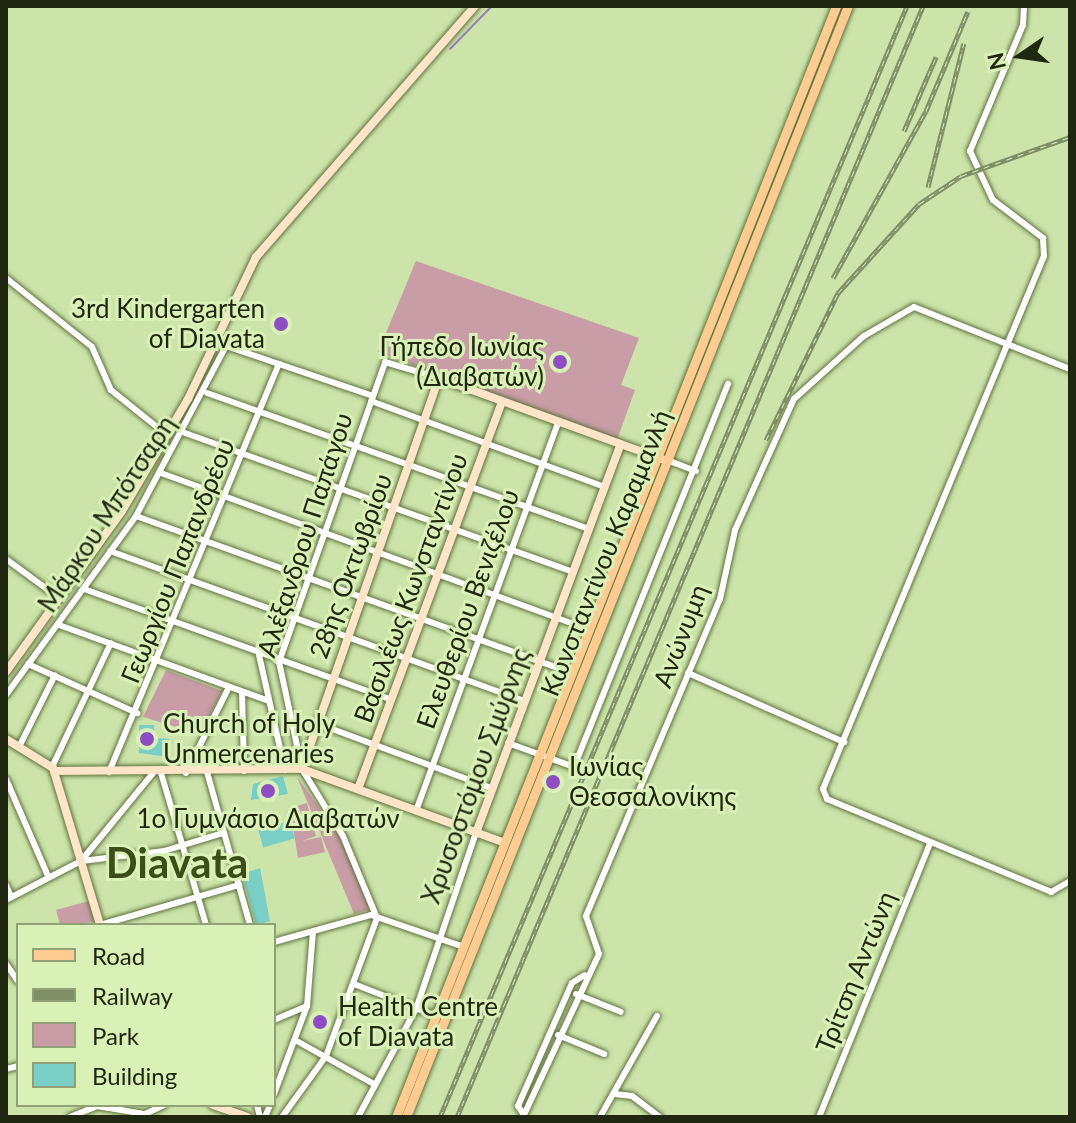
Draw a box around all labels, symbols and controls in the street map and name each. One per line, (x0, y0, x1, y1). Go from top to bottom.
north arrow (980, 16, 1060, 96)
text: N (981, 50, 1011, 73)
place label: 3rd Kindergarten of Diavata (71, 293, 265, 354)
marker: 3rd Kindergarten of Diavata (272, 315, 290, 333)
place label: Γήπεδο Ιωνίας (Διαβατών) (380, 331, 544, 392)
marker: Γήπεδο Ιωνίας (Διαβατών) (551, 353, 569, 371)
street label: Κωνσταντίνου Καραμανλή (534, 405, 678, 701)
street label: Αλέξανδρου Παπάγου (251, 409, 359, 661)
street label: Μάρκου Μπότσαρη (32, 410, 182, 618)
street label: Γεωργίου Παπανδρέου (115, 434, 241, 688)
street label: Βασιλέως Κωνσταντίνου (348, 449, 474, 727)
street label: 28ης Οκτωβρίου (303, 469, 399, 663)
street label: Ελευθερίου Βενιζέλου (410, 485, 526, 733)
street label: Ανώνυμη (647, 580, 715, 692)
street label: Χρυσοστόμου Σμύρνης (415, 644, 537, 908)
place label: Church of Holy Unmercenaries (163, 708, 336, 770)
marker: Church of Holy Unmercenaries (138, 730, 156, 748)
place label: Ιωνίας Θεσσαλονίκης (569, 751, 736, 812)
marker: Ιωνίας Θεσσαλονίκης (544, 773, 562, 791)
marker: 1ο Γυμνάσιο Διαβατών (259, 782, 277, 800)
place label: 1ο Γυμνάσιο Διαβατών (136, 803, 400, 835)
district label: Diavata (106, 837, 248, 887)
street label: Τρίτση Αντώνη (809, 886, 903, 1058)
legend (16, 923, 276, 1107)
text: Road (92, 941, 145, 970)
text: Railway (92, 981, 173, 1010)
place label: Health Centre of Diavata (338, 991, 498, 1052)
marker: Health Centre of Diavata (309, 1011, 331, 1033)
text: Park (92, 1021, 139, 1050)
text: Building (92, 1061, 177, 1090)

